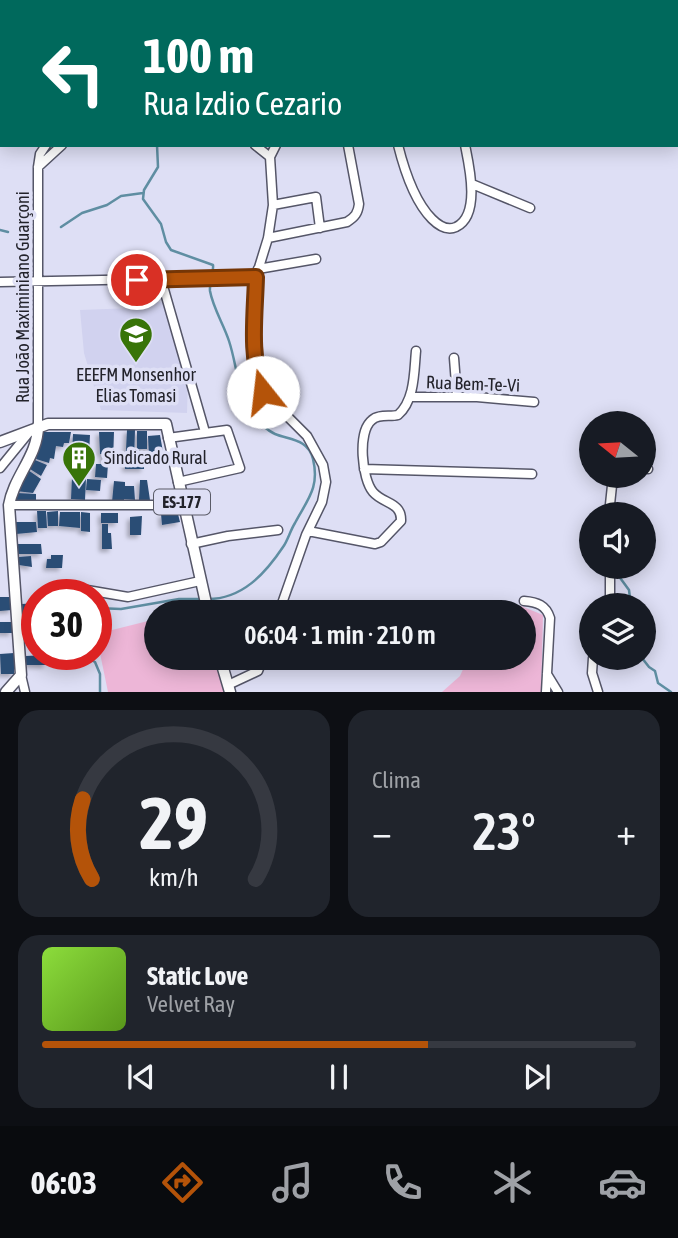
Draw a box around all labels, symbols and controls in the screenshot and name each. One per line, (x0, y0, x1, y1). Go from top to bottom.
text: 100 m (143, 27, 254, 83)
icon: left (28, 28, 119, 119)
text: Rua Izdio Cezario (143, 85, 342, 122)
street label: Rua João Maximiniano Guarçoni (12, 191, 33, 403)
pin (107, 250, 167, 310)
icon: arrive (118, 261, 156, 299)
school or university icon: EEEFM Monsenhor Elias Tomasi (117, 315, 155, 364)
position arrow (226, 355, 300, 429)
place label: EEEFM Monsenhor Elias Tomasi (76, 364, 197, 406)
street label: Rua Bem-Te-Vi (426, 371, 520, 396)
north arrow (579, 411, 656, 488)
map controls (579, 411, 656, 670)
building icon: Sindicado Rural (60, 439, 98, 488)
place label: Sindicado Rural (104, 447, 208, 468)
road number: ES-177 (154, 489, 210, 514)
button: sound (579, 502, 656, 579)
speed limit sign: 30 (21, 579, 112, 670)
button: layers (579, 593, 656, 670)
text: 06:04 · 1 min · 210 m (244, 620, 436, 650)
text: Clima (372, 767, 421, 793)
text: 29 (140, 782, 208, 865)
text: 23° (472, 801, 536, 861)
text: − (372, 810, 392, 853)
text: + (616, 810, 636, 853)
text: km/h (149, 863, 199, 891)
text: Static Love (147, 961, 248, 991)
text: Velvet Ray (147, 991, 235, 1017)
icon: previous (122, 1058, 160, 1096)
icon: pause (320, 1058, 358, 1096)
icon: next (518, 1058, 556, 1096)
icon: directions (158, 1158, 207, 1207)
icon: music (268, 1158, 317, 1207)
icon: phone (378, 1158, 427, 1207)
icon: climate (488, 1158, 537, 1207)
icon: car (598, 1158, 647, 1207)
text: 06:03 (31, 1164, 97, 1201)

